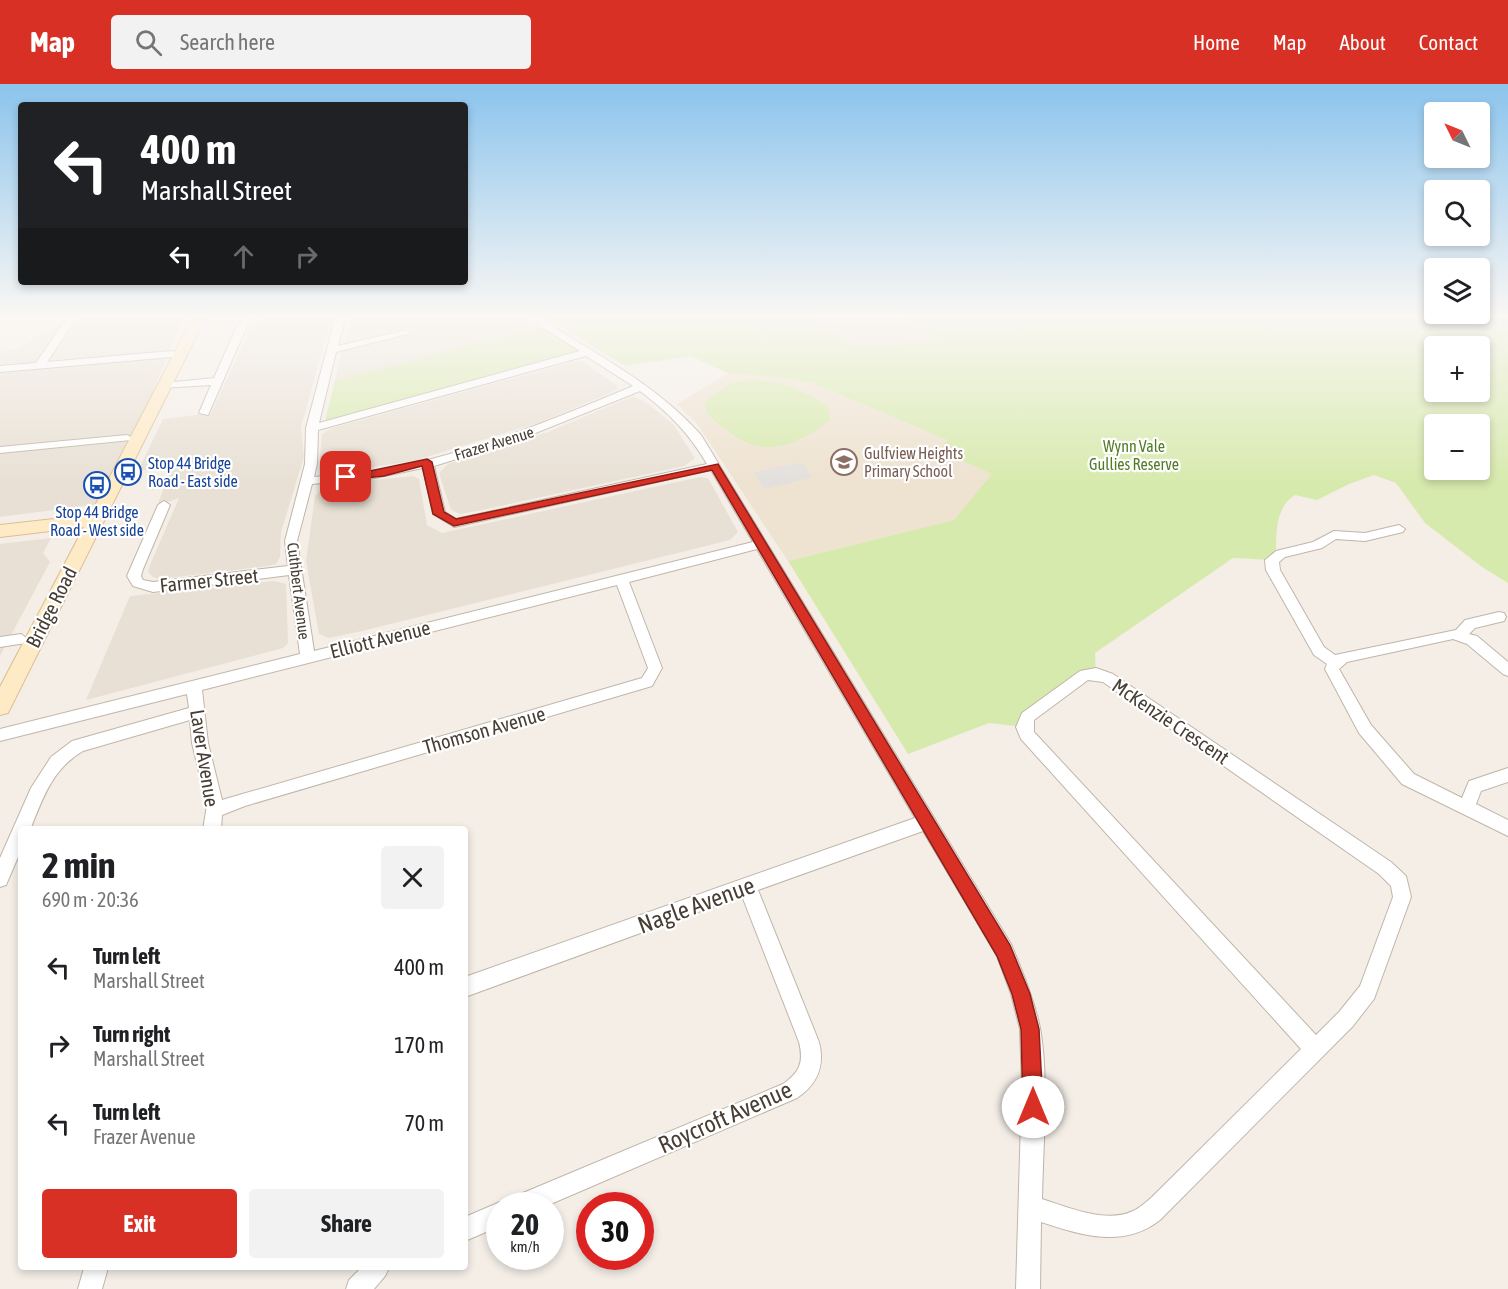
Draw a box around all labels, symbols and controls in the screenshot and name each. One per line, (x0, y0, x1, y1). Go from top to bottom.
search box (111, 15, 531, 69)
text: Map (30, 26, 75, 58)
icon: search (132, 26, 165, 59)
text: Search here (180, 29, 275, 55)
text: Home (1193, 30, 1240, 54)
text: Map (1273, 30, 1307, 54)
text: About (1340, 30, 1386, 54)
text: Contact (1419, 30, 1478, 54)
north arrow (1424, 102, 1490, 168)
map controls (1424, 102, 1490, 480)
text: 400 m (141, 125, 236, 173)
icon: left (42, 126, 120, 204)
text: Marshall Street (141, 175, 292, 206)
button: search (1424, 180, 1490, 246)
icon: left (164, 240, 197, 273)
icon: ahead (227, 240, 260, 273)
icon: right (290, 240, 323, 273)
button: layers (1424, 258, 1490, 324)
button: + (1424, 336, 1490, 402)
button: − (1424, 414, 1490, 480)
street label: Frazer Avenue (452, 422, 536, 464)
park label: Wynn Vale Gullies Reserve (1089, 437, 1179, 473)
place label: Gulfview Heights Primary School (864, 444, 963, 481)
school or university icon: Gulfview Heights Primary School (829, 447, 859, 477)
pin (320, 451, 371, 502)
place label: Stop 44 Bridge Road - East side (148, 454, 238, 490)
bus stop icon: Stop 44 Bridge Road - East side (113, 457, 143, 487)
icon: arrive (329, 460, 362, 493)
bus stop icon: Stop 44 Bridge Road - West side (82, 470, 112, 500)
place label: Stop 44 Bridge Road - West side (50, 503, 144, 539)
street label: Cuthbert Avenue (284, 541, 314, 641)
street label: Bridge Road (21, 563, 81, 651)
street label: Farmer Street (159, 563, 260, 597)
street label: Elliott Avenue (327, 615, 433, 663)
street label: McKenzie Crescent (1108, 674, 1234, 769)
street label: Thomson Avenue (420, 702, 548, 758)
street label: Laver Avenue (186, 708, 224, 808)
text: 2 min (42, 844, 116, 886)
button: close (381, 846, 444, 909)
street label: Nagle Avenue (634, 871, 758, 939)
text: 690 m · 20:36 (42, 888, 139, 911)
text: Turn left (93, 943, 160, 969)
icon: left (42, 951, 75, 984)
text: 400 m (394, 954, 444, 980)
text: Marshall Street (93, 969, 205, 992)
text: Turn right (93, 1021, 170, 1047)
icon: right (42, 1029, 75, 1062)
text: 170 m (394, 1032, 444, 1058)
text: Marshall Street (93, 1047, 205, 1070)
position arrow (1001, 1075, 1065, 1139)
street label: Roycroft Avenue (654, 1076, 796, 1158)
text: Turn left (93, 1099, 160, 1125)
icon: left (42, 1107, 75, 1140)
text: 70 m (404, 1110, 444, 1136)
text: Frazer Avenue (93, 1125, 196, 1148)
button: Exit (42, 1189, 237, 1258)
button: Share (249, 1189, 444, 1258)
speed limit sign: 30 (576, 1192, 654, 1270)
text: 20 (511, 1207, 539, 1241)
text: km/h (510, 1238, 540, 1255)

